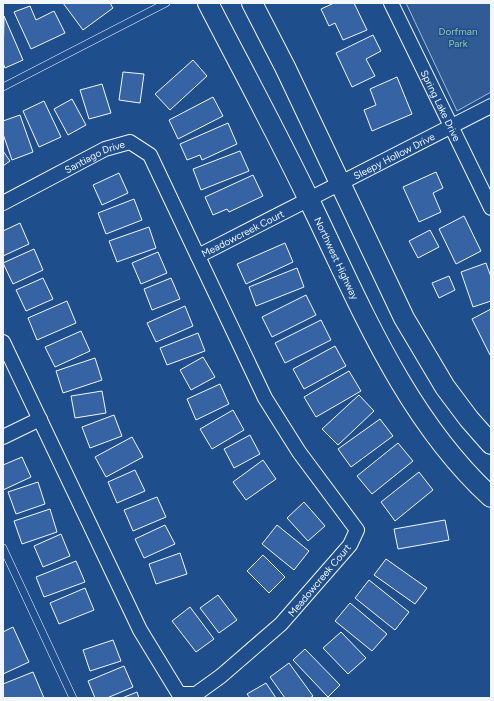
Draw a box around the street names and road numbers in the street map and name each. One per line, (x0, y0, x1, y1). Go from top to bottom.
street label: Spring Lake Drive (418, 68, 464, 144)
street label: Sleepy Hollow Drive (351, 130, 437, 182)
street label: Santiago Drive (62, 138, 127, 176)
street label: Meadowcreek Court (199, 207, 286, 260)
street label: Northwest Highway (311, 215, 362, 302)
street label: Meadowcreek Court (285, 541, 354, 619)

